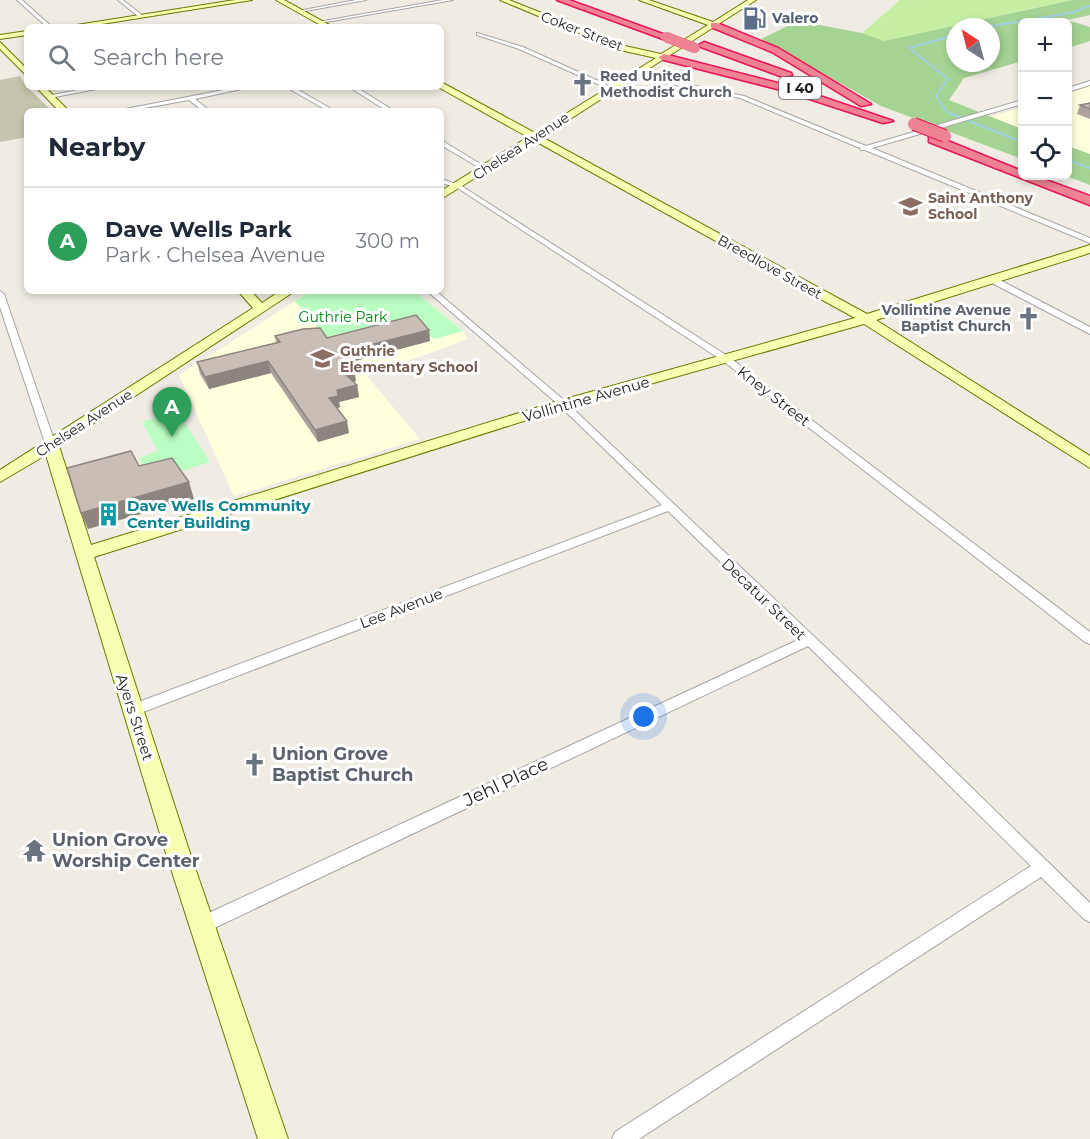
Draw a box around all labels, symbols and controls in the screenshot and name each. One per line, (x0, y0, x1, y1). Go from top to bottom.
fuel station icon: Valero (741, 5, 767, 31)
street label: Coker Street (538, 7, 626, 55)
place label: Valero (771, 9, 818, 27)
north arrow (946, 18, 1000, 72)
map controls (1018, 18, 1072, 180)
button: + (1018, 18, 1072, 72)
search box (24, 24, 444, 90)
icon: search (45, 41, 78, 74)
text: Search here (93, 44, 224, 71)
place label: Reed United Methodist Church (600, 67, 732, 101)
church icon: Reed United Methodist Church (569, 71, 595, 97)
button: − (1018, 72, 1072, 126)
road number: I 40 (779, 77, 821, 99)
street label: Chelsea Avenue (469, 108, 573, 184)
button: locate (1018, 126, 1072, 180)
text: Nearby (48, 131, 145, 163)
place label: Saint Anthony School (928, 189, 1033, 223)
school or university icon: Saint Anthony School (897, 193, 923, 219)
text: Dave Wells Park (105, 216, 292, 243)
text: A (60, 229, 75, 253)
text: 300 m (356, 229, 420, 253)
street label: Breedlove Street (715, 231, 826, 303)
text: Park · Chelsea Avenue (105, 243, 325, 267)
place label: Vollintine Avenue Baptist Church (881, 301, 1011, 335)
church icon: Vollintine Avenue Baptist Church (1016, 305, 1042, 331)
park label: Guthrie Park (299, 308, 388, 326)
place label: Guthrie Elementary School (340, 342, 478, 376)
school or university icon: Guthrie Elementary School (309, 346, 335, 372)
street label: Kney Street (734, 362, 814, 430)
street label: Vollintine Avenue (520, 372, 652, 426)
street label: Chelsea Avenue (32, 385, 136, 461)
pin: A (152, 388, 192, 437)
place label: Dave Wells Community Center Building (127, 496, 312, 532)
building icon: Dave Wells Community Center Building (96, 501, 122, 527)
street label: Decatur Street (718, 554, 810, 644)
street label: Lee Avenue (357, 583, 445, 633)
street label: Ayers Street (112, 671, 158, 763)
your location (629, 702, 658, 731)
place label: Union Grove Baptist Church (272, 743, 413, 786)
church icon: Union Grove Baptist Church (241, 751, 267, 777)
street label: Jehl Place (459, 753, 552, 812)
place label: Union Grove Worship Center (52, 829, 200, 872)
temple icon: Union Grove Worship Center (21, 837, 47, 863)

